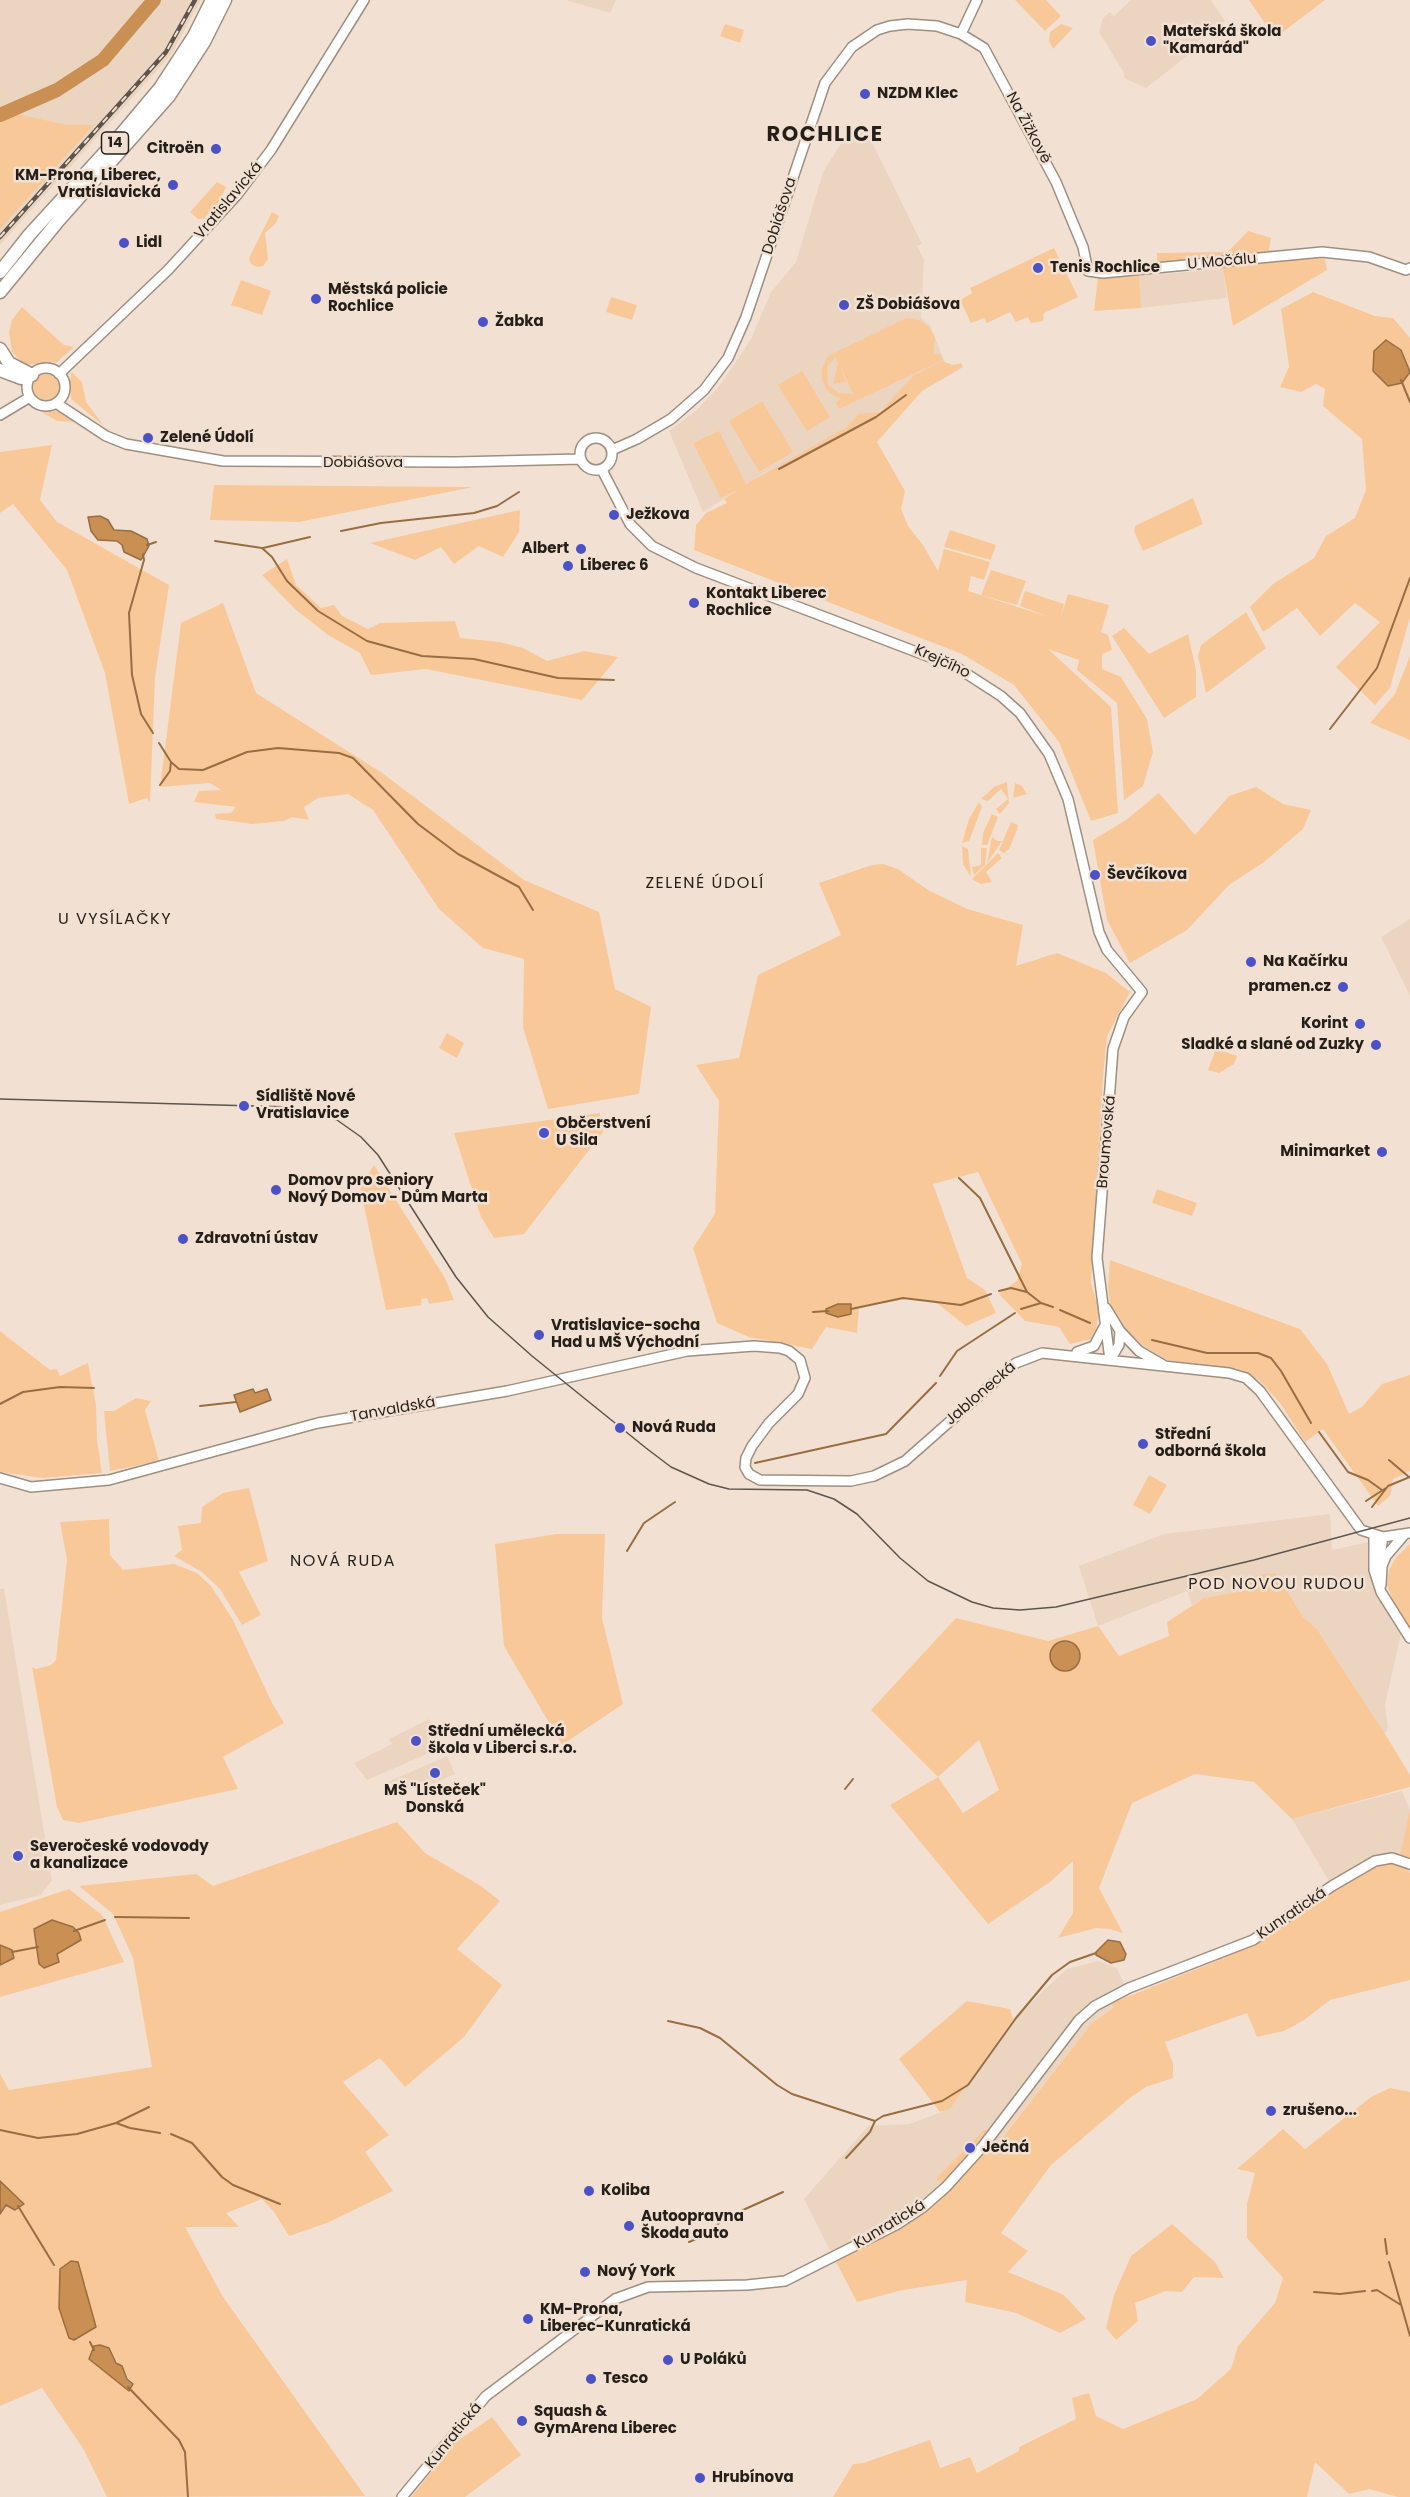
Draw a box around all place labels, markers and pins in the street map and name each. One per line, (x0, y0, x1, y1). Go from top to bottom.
place label: Mateřská škola "Kamarád" (1163, 23, 1282, 58)
marker: Mateřská škola "Kamarád" (1144, 34, 1158, 48)
place label: NZDM Klec (877, 85, 958, 103)
marker: NZDM Klec (858, 87, 872, 101)
place label: Citroën (147, 140, 204, 158)
marker: Citroën (209, 142, 223, 156)
place label: KM-Prona, Liberec, Vratislavická (15, 167, 161, 202)
marker: KM-Prona, Liberec, Vratislavická (166, 178, 180, 192)
place label: Lidl (136, 234, 162, 252)
marker: Lidl (117, 236, 131, 250)
place label: Tenis Rochlice (1050, 259, 1160, 277)
marker: Tenis Rochlice (1031, 261, 1045, 275)
place label: Městská policie Rochlice (328, 281, 448, 316)
marker: Městská policie Rochlice (309, 292, 323, 306)
place label: ZŠ Dobiášova (856, 296, 960, 314)
marker: ZŠ Dobiášova (837, 298, 851, 312)
place label: Žabka (495, 313, 544, 331)
marker: Žabka (476, 315, 490, 329)
place label: Zelené Údolí (160, 429, 254, 447)
marker: Zelené Údolí (141, 431, 155, 445)
place label: Ježkova (626, 506, 690, 524)
marker: Ježkova (607, 508, 621, 522)
place label: Albert (522, 540, 569, 558)
marker: Albert (574, 542, 588, 556)
place label: Liberec 6 (580, 557, 648, 575)
marker: Liberec 6 (561, 559, 575, 573)
place label: Kontakt Liberec Rochlice (706, 585, 827, 620)
marker: Kontakt Liberec Rochlice (687, 596, 701, 610)
place label: Ševčíkova (1107, 866, 1187, 884)
marker: Ševčíkova (1088, 868, 1102, 882)
place label: Na Kačírku (1263, 953, 1348, 971)
marker: Na Kačírku (1244, 955, 1258, 969)
place label: pramen.cz (1248, 978, 1331, 996)
marker: pramen.cz (1336, 980, 1350, 994)
place label: Korint (1301, 1015, 1348, 1033)
marker: Korint (1353, 1017, 1367, 1031)
place label: Sladké a slané od Zuzky (1181, 1036, 1364, 1054)
marker: Sladké a slané od Zuzky (1369, 1038, 1383, 1052)
place label: Sídliště Nové Vratislavice (256, 1088, 355, 1123)
marker: Sídliště Nové Vratislavice (237, 1099, 251, 1113)
place label: Občerstvení U Sila (556, 1115, 651, 1150)
marker: Občerstvení U Sila (537, 1126, 551, 1140)
place label: Minimarket (1280, 1143, 1370, 1161)
marker: Minimarket (1375, 1145, 1389, 1159)
place label: Domov pro seniory Nový Domov - Dům Marta (288, 1172, 488, 1207)
marker: Domov pro seniory Nový Domov - Dům Marta (269, 1183, 283, 1197)
place label: Zdravotní ústav (195, 1230, 318, 1248)
marker: Zdravotní ústav (176, 1232, 190, 1246)
place label: Vratislavice-socha Had u MŠ Východní (551, 1317, 700, 1352)
marker: Vratislavice-socha Had u MŠ Východní (532, 1328, 546, 1342)
place label: Nová Ruda (632, 1419, 716, 1437)
marker: Nová Ruda (613, 1421, 627, 1435)
place label: Střední odborná škola (1155, 1426, 1266, 1461)
marker: Střední odborná škola (1136, 1437, 1150, 1451)
place label: Střední umělecká škola v Liberci s.r.o. (428, 1723, 577, 1758)
marker: Střední umělecká škola v Liberci s.r.o. (409, 1734, 423, 1748)
marker: MŠ "Lísteček" Donská (428, 1766, 442, 1780)
place label: MŠ "Lísteček" Donská (384, 1782, 486, 1817)
place label: Severočeské vodovody a kanalizace (30, 1838, 209, 1873)
marker: Severočeské vodovody a kanalizace (11, 1849, 25, 1863)
place label: zrušeno... (1283, 2102, 1357, 2120)
marker: zrušeno... (1264, 2104, 1278, 2118)
place label: Ječná (982, 2139, 1029, 2157)
marker: Ječná (963, 2141, 977, 2155)
place label: Koliba (601, 2182, 650, 2200)
marker: Koliba (582, 2184, 596, 2198)
place label: Autoopravna Škoda auto (641, 2208, 744, 2243)
marker: Autoopravna Škoda auto (622, 2219, 636, 2233)
place label: Nový York (597, 2263, 675, 2281)
marker: Nový York (578, 2265, 592, 2279)
place label: KM-Prona, Liberec-Kunratická (540, 2301, 691, 2336)
marker: KM-Prona, Liberec-Kunratická (521, 2312, 535, 2326)
place label: U Poláků (680, 2351, 747, 2369)
marker: U Poláků (661, 2353, 675, 2367)
place label: Tesco (603, 2370, 648, 2388)
marker: Tesco (584, 2372, 598, 2386)
place label: Squash & GymArena Liberec (534, 2403, 677, 2438)
marker: Squash & GymArena Liberec (515, 2414, 529, 2428)
place label: Hrubínova (712, 2469, 794, 2487)
marker: Hrubínova (693, 2471, 707, 2485)

